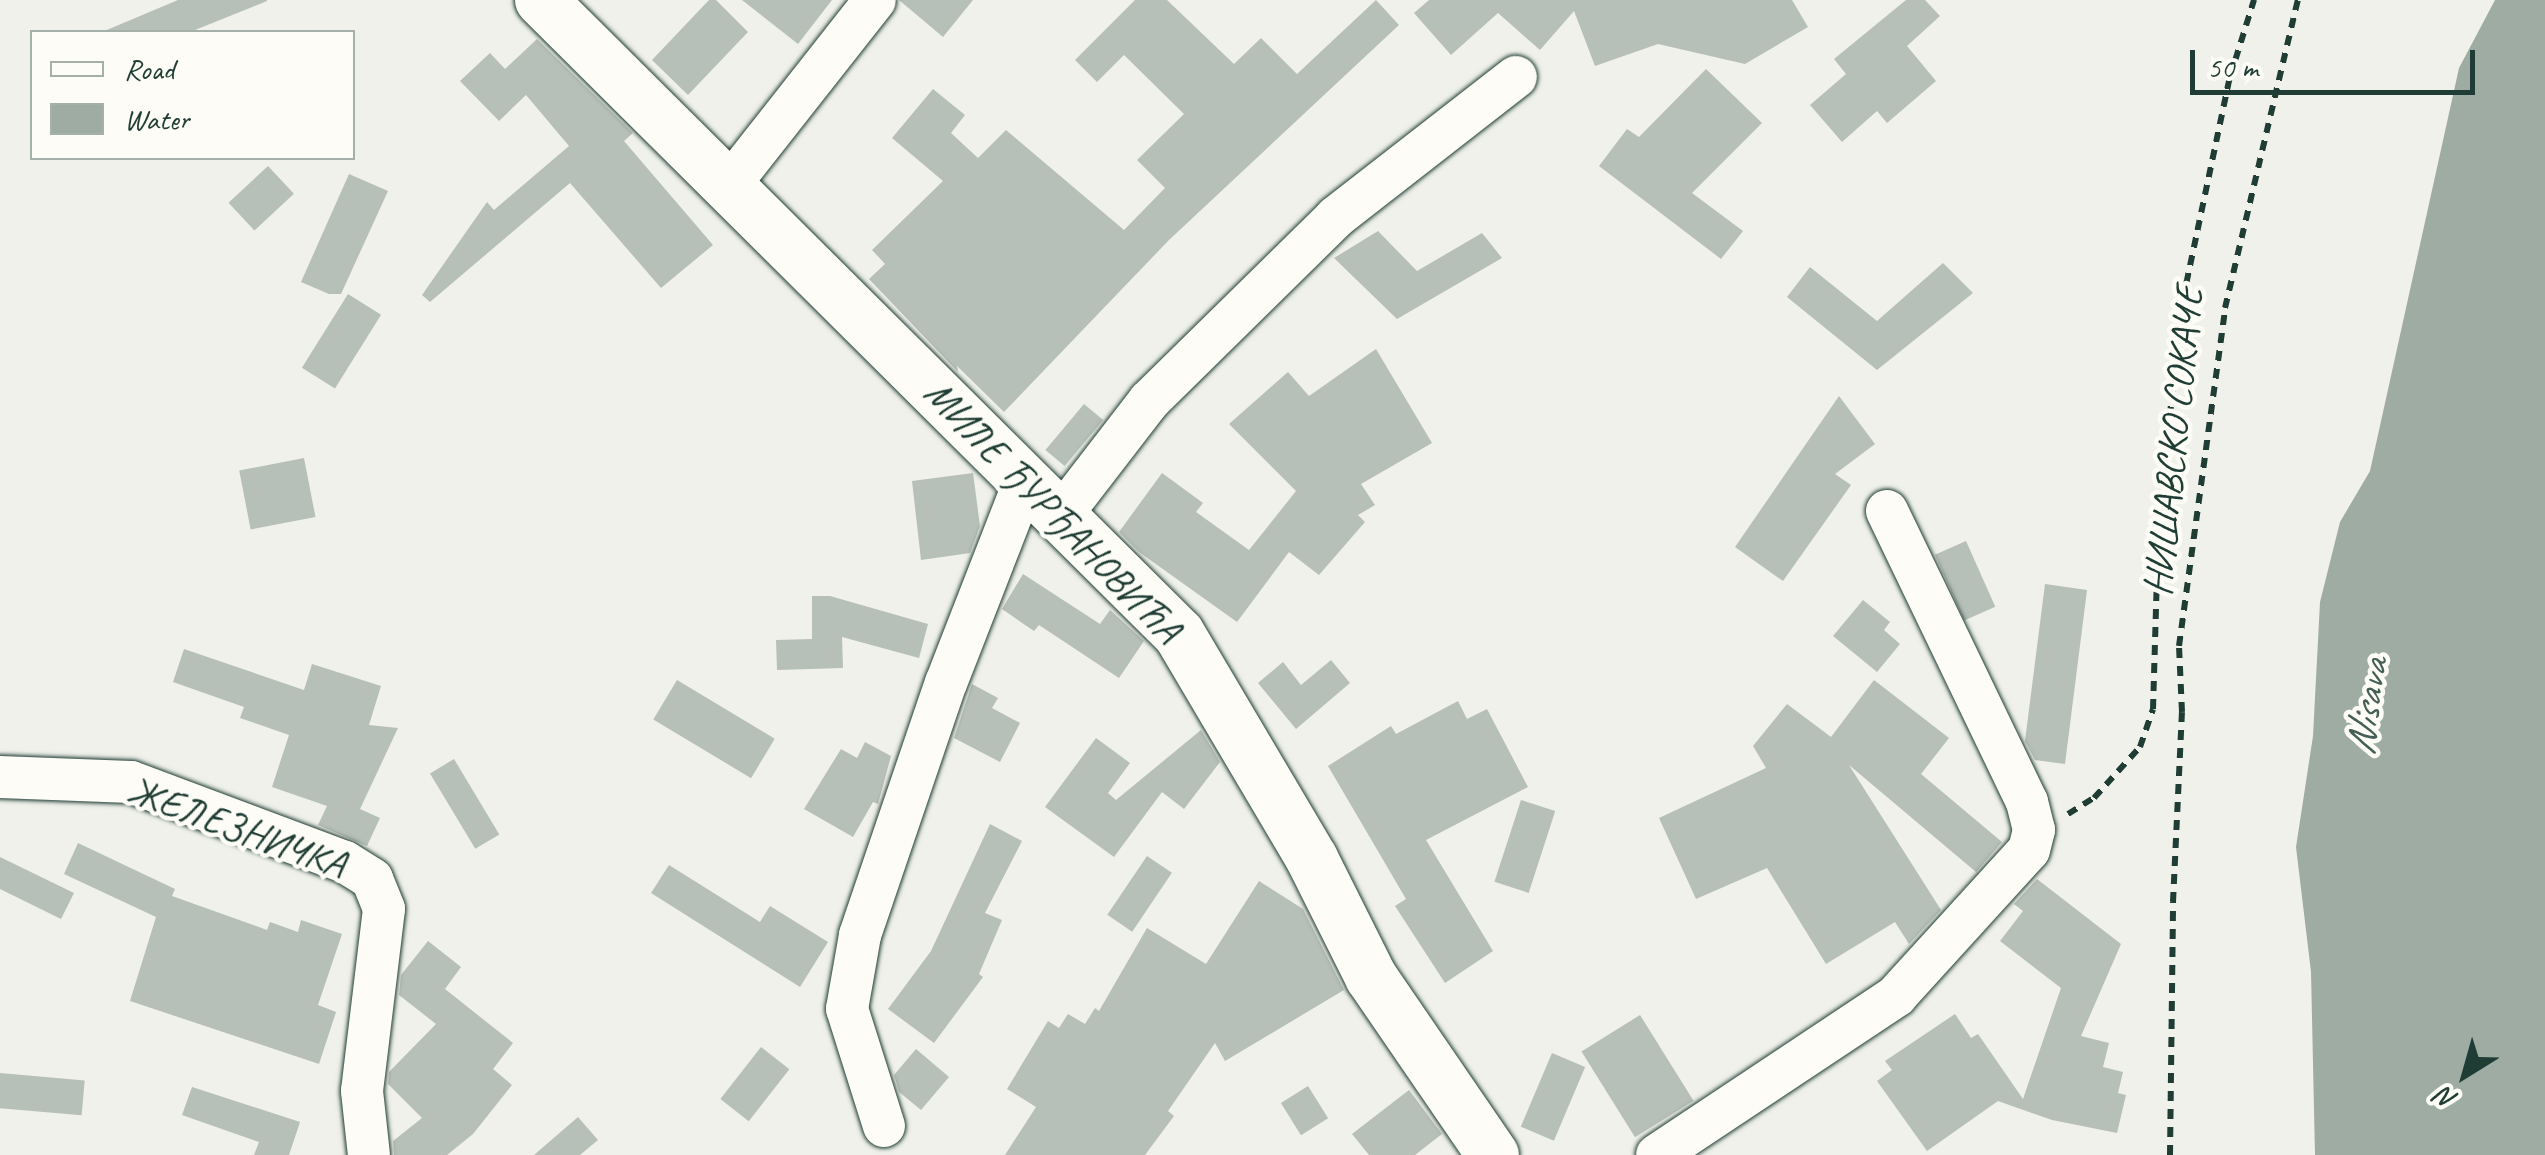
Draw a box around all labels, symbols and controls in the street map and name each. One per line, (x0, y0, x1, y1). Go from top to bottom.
legend (30, 30, 355, 160)
scale bar (2195, 30, 2480, 92)
text: 50 m (2207, 48, 2258, 86)
text: Road (124, 50, 174, 88)
text: Water (124, 100, 189, 138)
street label: НИШАВСКО СОКАЧЕ (2133, 284, 2213, 598)
street label: МИЛЕ ЂУРЂАНОВИЋА (915, 369, 1191, 653)
water label: Nisava (2335, 656, 2399, 758)
street label: ЖЕЛЕЗНИЧКА (121, 765, 353, 889)
north arrow (2415, 1025, 2515, 1125)
text: N (2429, 1080, 2464, 1119)

